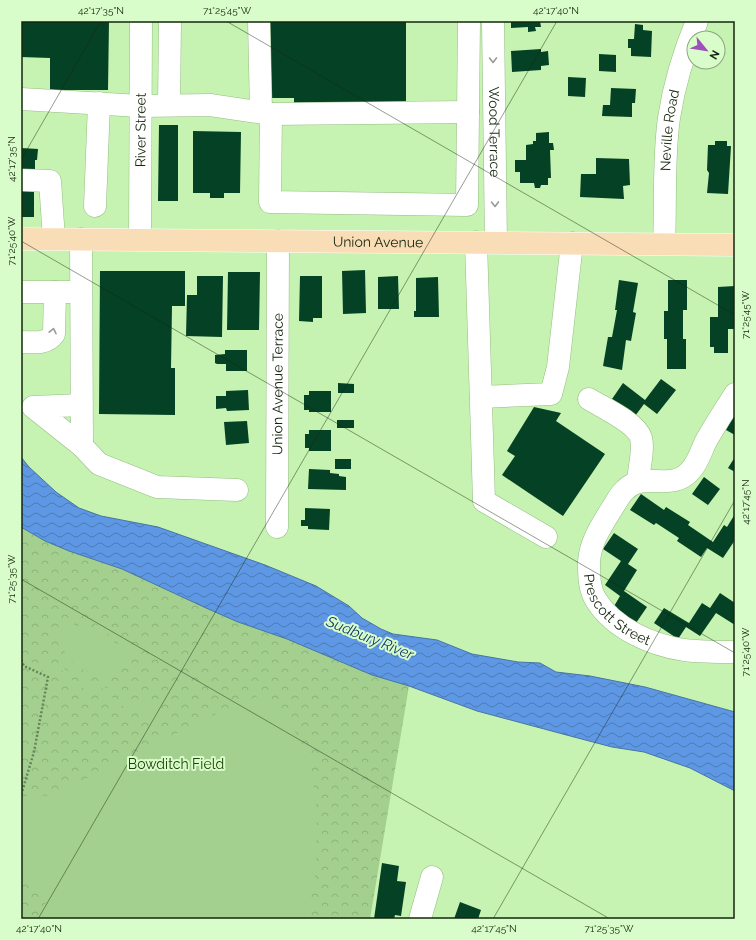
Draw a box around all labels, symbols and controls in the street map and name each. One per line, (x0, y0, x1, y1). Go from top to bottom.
text: 42°17'35"N (78, 5, 124, 16)
text: 71°25'45"W (203, 5, 252, 16)
text: 42°17'40"N (533, 5, 579, 16)
north arrow (686, 30, 726, 70)
text: N (706, 48, 722, 62)
one-way arrow (489, 57, 498, 63)
street label: Wood Terrace (486, 86, 503, 177)
street label: Neville Road (657, 88, 682, 171)
street label: River Street (132, 92, 149, 167)
text: 42°17'35"N (6, 136, 17, 182)
one-way arrow (491, 201, 499, 207)
text: 71°25'40"W (6, 216, 17, 265)
street label: Union Avenue (333, 234, 423, 250)
text: 71°25'45"W (740, 290, 751, 339)
street label: Union Avenue Terrace (269, 313, 286, 455)
one-way arrow (48, 327, 56, 334)
text: 42°17'45"N (740, 479, 751, 525)
text: 71°25'35"W (6, 554, 17, 603)
street label: Prescott Street (581, 573, 653, 648)
water label: Sudbury River (323, 612, 417, 664)
text: 71°25'40"W (740, 627, 751, 676)
park label: Bowditch Field (128, 756, 224, 772)
text: 42°17'40"N (16, 923, 62, 934)
text: 42°17'45"N (471, 923, 517, 934)
text: 71°25'35"W (585, 923, 634, 934)

